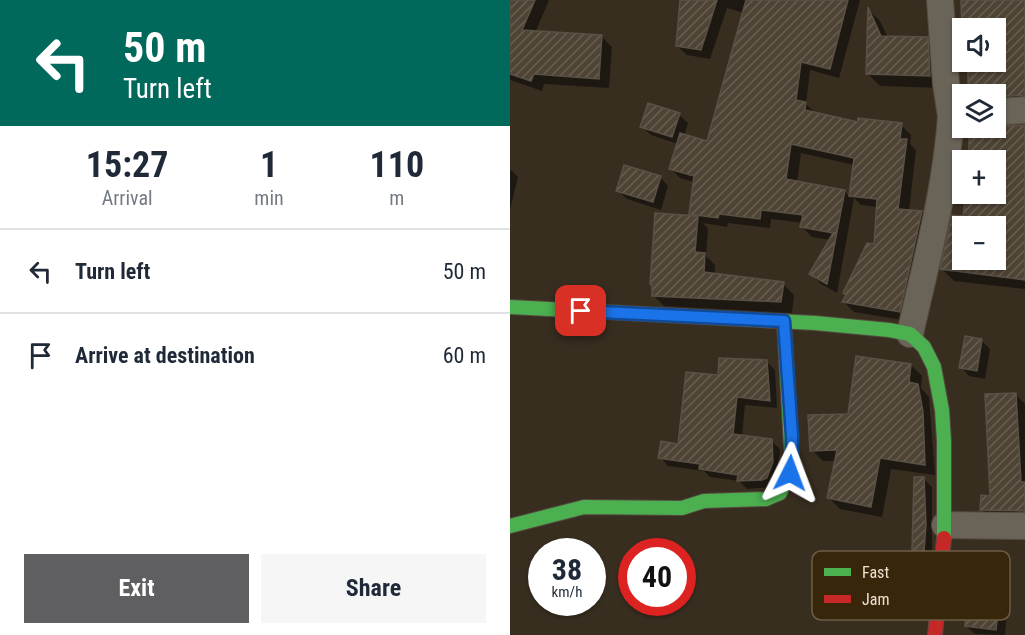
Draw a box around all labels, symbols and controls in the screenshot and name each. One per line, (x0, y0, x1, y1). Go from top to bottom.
map controls (952, 18, 1006, 270)
button: sound (952, 18, 1006, 72)
text: 50 m (123, 23, 206, 72)
icon: left (24, 24, 102, 102)
text: Turn left (123, 73, 212, 105)
button: layers (952, 84, 1006, 138)
text: 15:27 (86, 144, 168, 186)
text: 1 (260, 144, 278, 186)
text: 110 (370, 144, 424, 186)
button: + (952, 150, 1006, 204)
text: Arrival (102, 186, 153, 210)
text: min (254, 186, 284, 210)
text: m (389, 186, 404, 210)
button: − (952, 216, 1006, 270)
icon: left (24, 255, 57, 288)
text: Turn left (75, 259, 150, 284)
text: 50 m (443, 259, 486, 284)
pin (555, 285, 606, 336)
icon: arrive (564, 294, 597, 327)
icon: arrive (24, 339, 57, 372)
text: Arrive at destination (75, 343, 255, 368)
text: 60 m (443, 343, 486, 368)
position arrow (758, 441, 822, 505)
speed limit sign: 40 (618, 538, 696, 616)
legend (812, 551, 1010, 620)
text: 38 (552, 552, 582, 587)
button: Exit (24, 554, 249, 623)
button: Share (261, 554, 486, 623)
text: Fast (862, 563, 889, 582)
text: km/h (552, 583, 582, 601)
text: Jam (862, 590, 889, 609)

